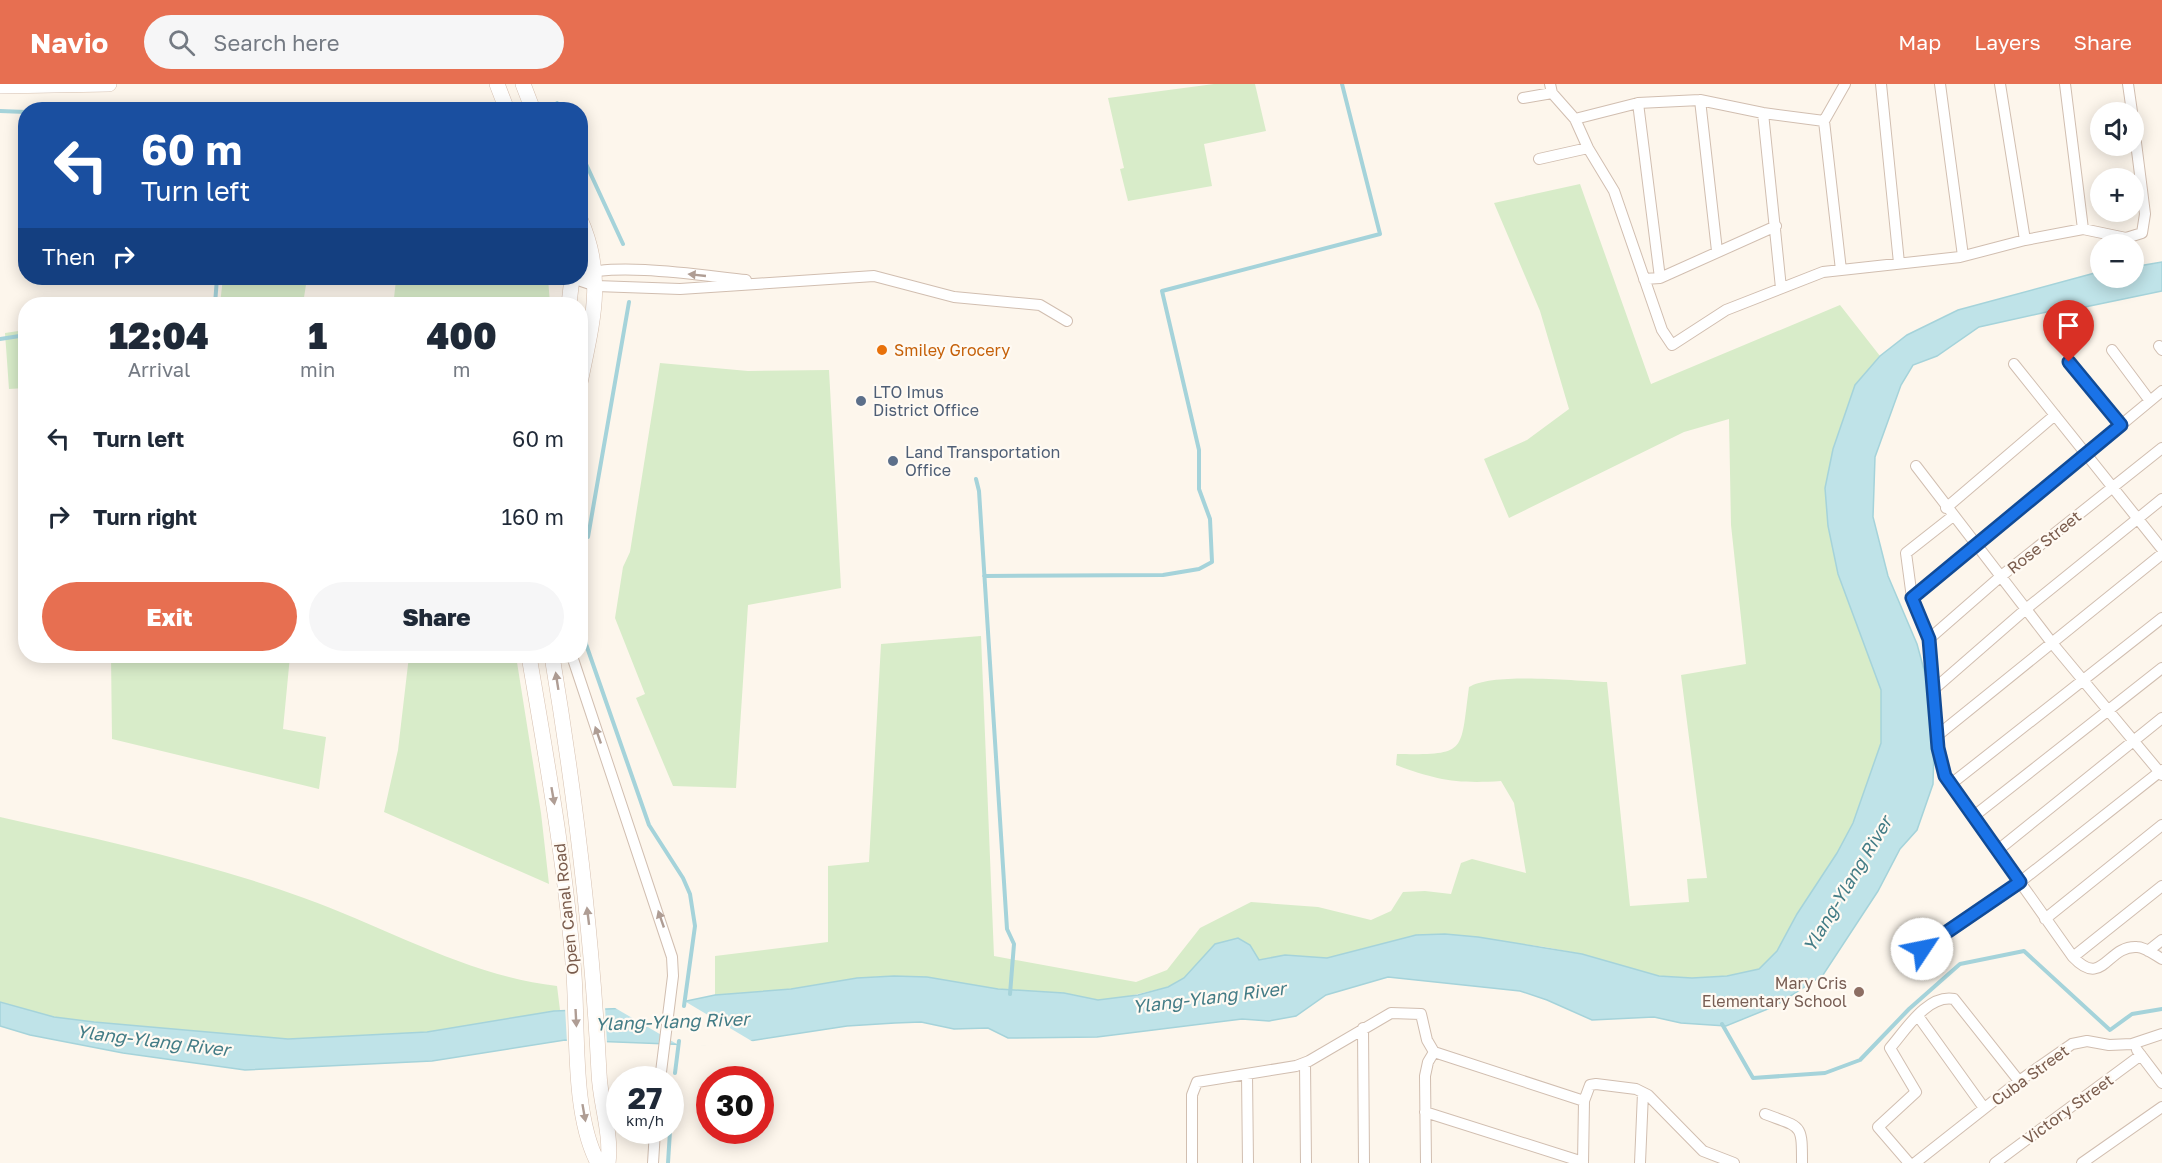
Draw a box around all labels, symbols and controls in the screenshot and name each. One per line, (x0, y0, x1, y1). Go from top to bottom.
search box (144, 15, 564, 69)
text: Navio (30, 26, 108, 59)
icon: search (165, 26, 198, 59)
text: Search here (213, 29, 339, 56)
text: Map (1898, 29, 1941, 55)
text: Layers (1974, 29, 2041, 55)
text: Share (2074, 29, 2132, 55)
map controls (2090, 102, 2144, 288)
button: sound (2090, 102, 2144, 156)
text: 60 m (141, 124, 242, 174)
icon: left (42, 126, 120, 204)
button: + (2090, 168, 2144, 222)
text: Turn left (141, 175, 250, 207)
button: − (2090, 234, 2144, 288)
icon: right (107, 240, 140, 273)
text: Then (42, 243, 95, 270)
one-way arrow (688, 270, 707, 280)
pin (2043, 300, 2094, 362)
icon: arrive (2052, 309, 2085, 342)
text: 12:04 (109, 314, 209, 357)
text: 1 (308, 314, 327, 357)
text: 400 (426, 314, 497, 357)
place label: Smiley Grocery (894, 340, 1010, 360)
marker: Smiley Grocery (875, 343, 889, 357)
text: Arrival (128, 357, 190, 381)
text: min (300, 357, 335, 381)
text: m (453, 357, 471, 381)
place label: LTO Imus District Office (873, 382, 979, 420)
marker: LTO Imus District Office (854, 394, 868, 408)
icon: left (42, 422, 75, 455)
text: Turn left (93, 425, 184, 452)
text: 60 m (512, 425, 564, 452)
place label: Land Transportation Office (905, 442, 1060, 480)
marker: Land Transportation Office (886, 454, 900, 468)
icon: right (42, 500, 75, 533)
text: Turn right (93, 503, 197, 530)
text: 160 m (501, 503, 564, 530)
street label: Rose Street (2003, 506, 2085, 578)
button: Exit (42, 582, 297, 651)
button: Share (309, 582, 564, 651)
one-way arrow (552, 672, 561, 691)
one-way arrow (593, 726, 603, 744)
one-way arrow (549, 787, 558, 806)
water label: Ylang-Ylang River (1798, 810, 1898, 956)
street label: Open Canal Road (549, 842, 583, 976)
one-way arrow (583, 907, 593, 926)
one-way arrow (656, 910, 666, 928)
position arrow (1890, 917, 1954, 981)
place label: Mary Cris Elementary School (1702, 973, 1847, 1011)
water label: Ylang-Ylang River (1131, 976, 1290, 1017)
marker: Mary Cris Elementary School (1852, 985, 1866, 999)
water label: Ylang-Ylang River (595, 1007, 752, 1035)
one-way arrow (572, 1009, 581, 1028)
water label: Ylang-Ylang River (75, 1020, 234, 1061)
street label: Cuba Street (1987, 1040, 2073, 1110)
speed limit sign: 30 (696, 1066, 774, 1144)
street label: Victory Street (2019, 1070, 2117, 1148)
text: 27 (628, 1080, 662, 1116)
one-way arrow (580, 1104, 589, 1123)
text: km/h (626, 1111, 664, 1129)

